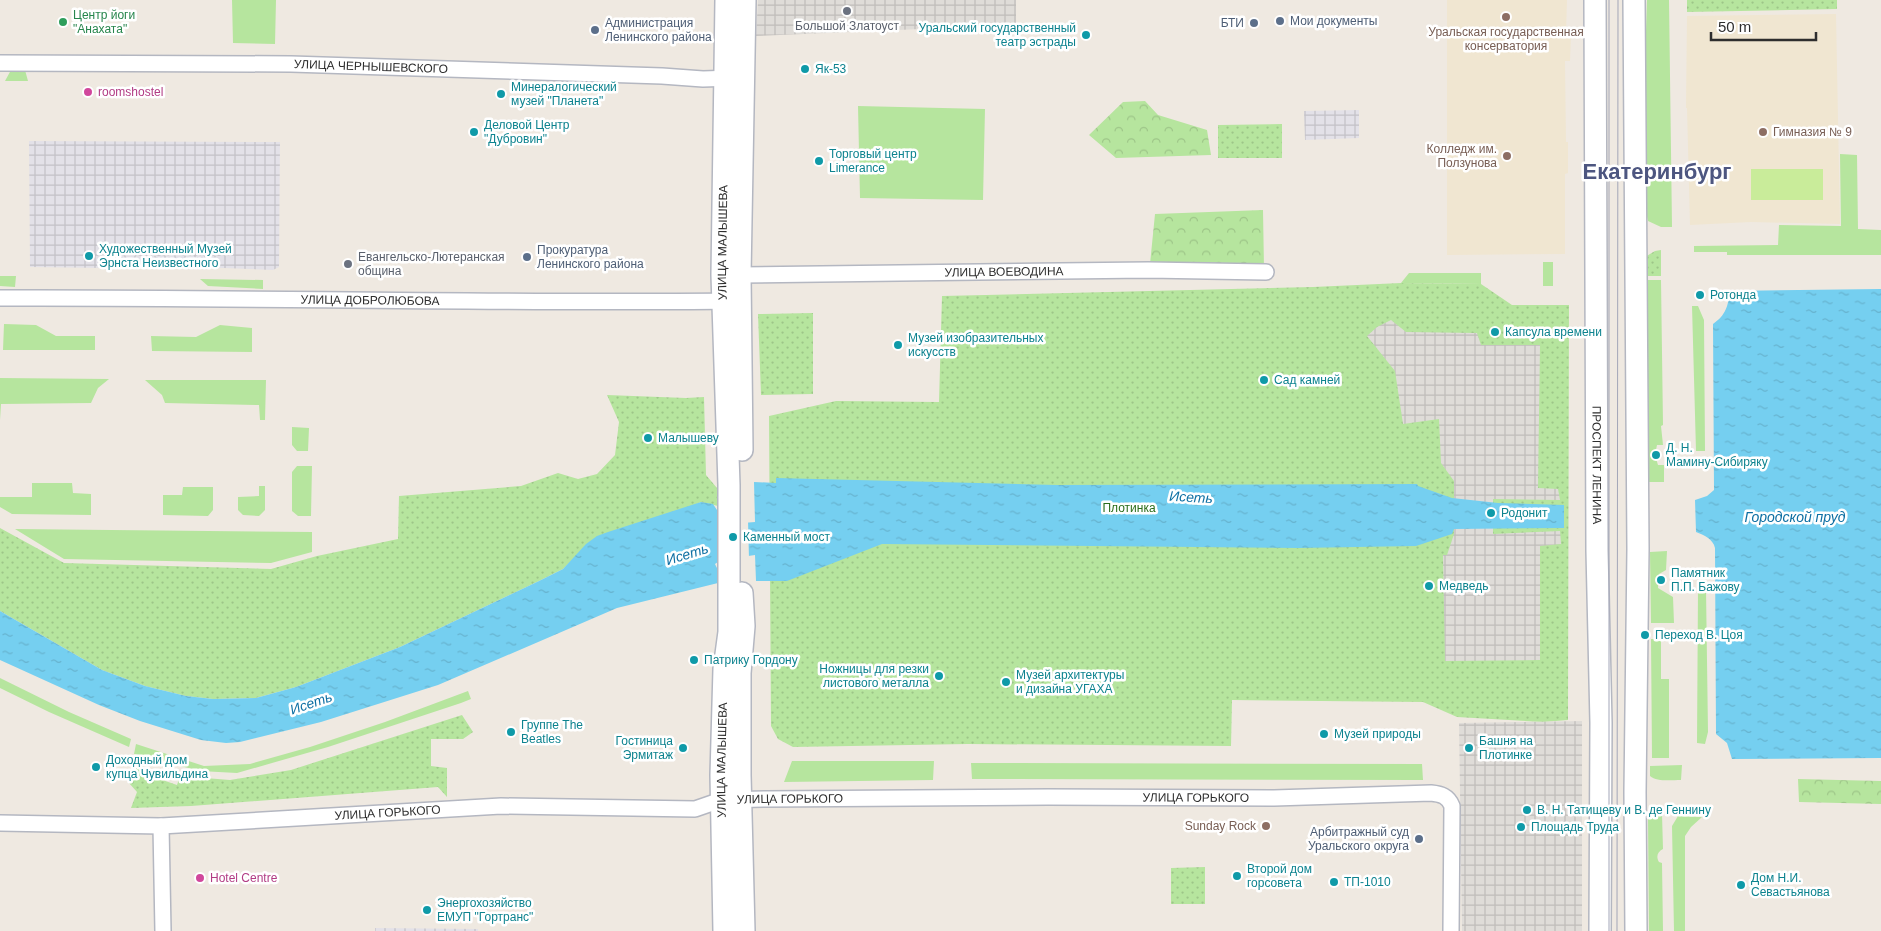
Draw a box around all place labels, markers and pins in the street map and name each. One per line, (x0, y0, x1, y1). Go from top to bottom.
marker: Большой Златоуст (841, 5, 853, 17)
place label: Центр йоги "Анахата" (73, 8, 135, 36)
marker: Уральская государственная консерватория (1500, 11, 1512, 23)
place label: Мои документы (1290, 14, 1377, 28)
marker: Мои документы (1274, 15, 1286, 27)
marker: Центр йоги "Анахата" (57, 16, 69, 28)
place label: Администрация Ленинского района (605, 16, 712, 44)
place label: БТИ (1221, 16, 1244, 30)
marker: БТИ (1248, 17, 1260, 29)
place label: Большой Златоуст (795, 19, 899, 33)
place label: Уральский государственный театр эстрады (919, 21, 1076, 49)
marker: Администрация Ленинского района (589, 24, 601, 36)
place label: Уральская государственная консерватория (1428, 25, 1584, 53)
marker: Уральский государственный театр эстрады (1080, 29, 1092, 41)
place label: Як-53 (815, 62, 847, 76)
marker: Як-53 (799, 63, 811, 75)
place label: Минералогический музей "Планета" (511, 80, 617, 108)
place label: roomshostel (98, 85, 163, 99)
marker: roomshostel (82, 86, 94, 98)
marker: Минералогический музей "Планета" (495, 88, 507, 100)
place label: Деловой Центр "Дубровин" (484, 118, 570, 146)
place label: Гимназия № 9 (1773, 125, 1852, 139)
marker: Деловой Центр "Дубровин" (468, 126, 480, 138)
marker: Гимназия № 9 (1757, 126, 1769, 138)
place label: Колледж им. Ползунова (1427, 142, 1497, 170)
place label: Торговый центр Limerance (829, 147, 917, 175)
marker: Колледж им. Ползунова (1501, 150, 1513, 162)
marker: Торговый центр Limerance (813, 155, 825, 167)
place label: Художественный Музей Эрнста Неизвестного (99, 242, 232, 270)
place label: Прокуратура Ленинского района (537, 243, 644, 271)
marker: Художественный Музей Эрнста Неизвестного (83, 250, 95, 262)
place label: Евангельско-Лютеранская община (358, 250, 505, 278)
marker: Прокуратура Ленинского района (521, 251, 533, 263)
marker: Евангельско-Лютеранская община (342, 258, 354, 270)
place label: Ротонда (1710, 288, 1757, 302)
marker: Ротонда (1694, 289, 1706, 301)
place label: Капсула времени (1505, 325, 1602, 339)
marker: Капсула времени (1489, 326, 1501, 338)
place label: Музей изобразительных искусств (908, 331, 1043, 359)
marker: Музей изобразительных искусств (892, 339, 904, 351)
place label: Сад камней (1274, 373, 1340, 387)
marker: Сад камней (1258, 374, 1270, 386)
place label: Малышеву (658, 431, 719, 445)
marker: Малышеву (642, 432, 654, 444)
place label: Д. Н. Мамину-Сибиряку (1666, 441, 1768, 469)
marker: Д. Н. Мамину-Сибиряку (1650, 449, 1662, 461)
place label: Родонит (1501, 506, 1548, 520)
marker: Родонит (1485, 507, 1497, 519)
place label: Каменный мост (743, 530, 830, 544)
marker: Каменный мост (727, 531, 739, 543)
place label: Памятник П.П. Бажову (1671, 566, 1740, 594)
marker: Памятник П.П. Бажову (1655, 574, 1667, 586)
place label: Медведь (1439, 579, 1488, 593)
marker: Медведь (1423, 580, 1435, 592)
place label: Переход В. Цоя (1655, 628, 1743, 642)
marker: Переход В. Цоя (1639, 629, 1651, 641)
place label: Патрику Гордону (704, 653, 798, 667)
marker: Патрику Гордону (688, 654, 700, 666)
place label: Ножницы для резки листового металла (819, 662, 929, 690)
place label: Музей архитектуры и дизайна УГАХА (1016, 668, 1124, 696)
marker: Ножницы для резки листового металла (933, 670, 945, 682)
marker: Музей архитектуры и дизайна УГАХА (1000, 676, 1012, 688)
place label: Группе The Beatles (521, 718, 583, 746)
marker: Группе The Beatles (505, 726, 517, 738)
place label: Музей природы (1334, 727, 1421, 741)
marker: Музей природы (1318, 728, 1330, 740)
place label: Гостиница Эрмитаж (616, 734, 673, 762)
place label: Башня на Плотинке (1479, 734, 1533, 762)
marker: Гостиница Эрмитаж (677, 742, 689, 754)
marker: Башня на Плотинке (1463, 742, 1475, 754)
place label: Доходный дом купца Чувильдина (106, 753, 208, 781)
marker: Доходный дом купца Чувильдина (90, 761, 102, 773)
place label: В. Н. Татищеву и В. де Геннину (1537, 803, 1711, 817)
marker: В. Н. Татищеву и В. де Геннину (1521, 804, 1533, 816)
place label: Sunday Rock (1185, 819, 1257, 833)
marker: Sunday Rock (1260, 820, 1272, 832)
place label: Площадь Труда (1531, 820, 1619, 834)
marker: Площадь Труда (1515, 821, 1527, 833)
place label: Арбитражный суд Уральского округа (1308, 825, 1409, 853)
marker: Арбитражный суд Уральского округа (1413, 833, 1425, 845)
place label: Второй дом горсовета (1247, 862, 1312, 890)
marker: Второй дом горсовета (1231, 870, 1243, 882)
place label: Hotel Centre (210, 871, 278, 885)
place label: Дом Н.И. Севастьянова (1751, 871, 1830, 899)
marker: Hotel Centre (194, 872, 206, 884)
place label: ТП-1010 (1344, 875, 1391, 889)
marker: ТП-1010 (1328, 876, 1340, 888)
marker: Дом Н.И. Севастьянова (1735, 879, 1747, 891)
place label: Энергохозяйство ЕМУП "Гортранс" (437, 896, 533, 924)
marker: Энергохозяйство ЕМУП "Гортранс" (421, 904, 433, 916)

